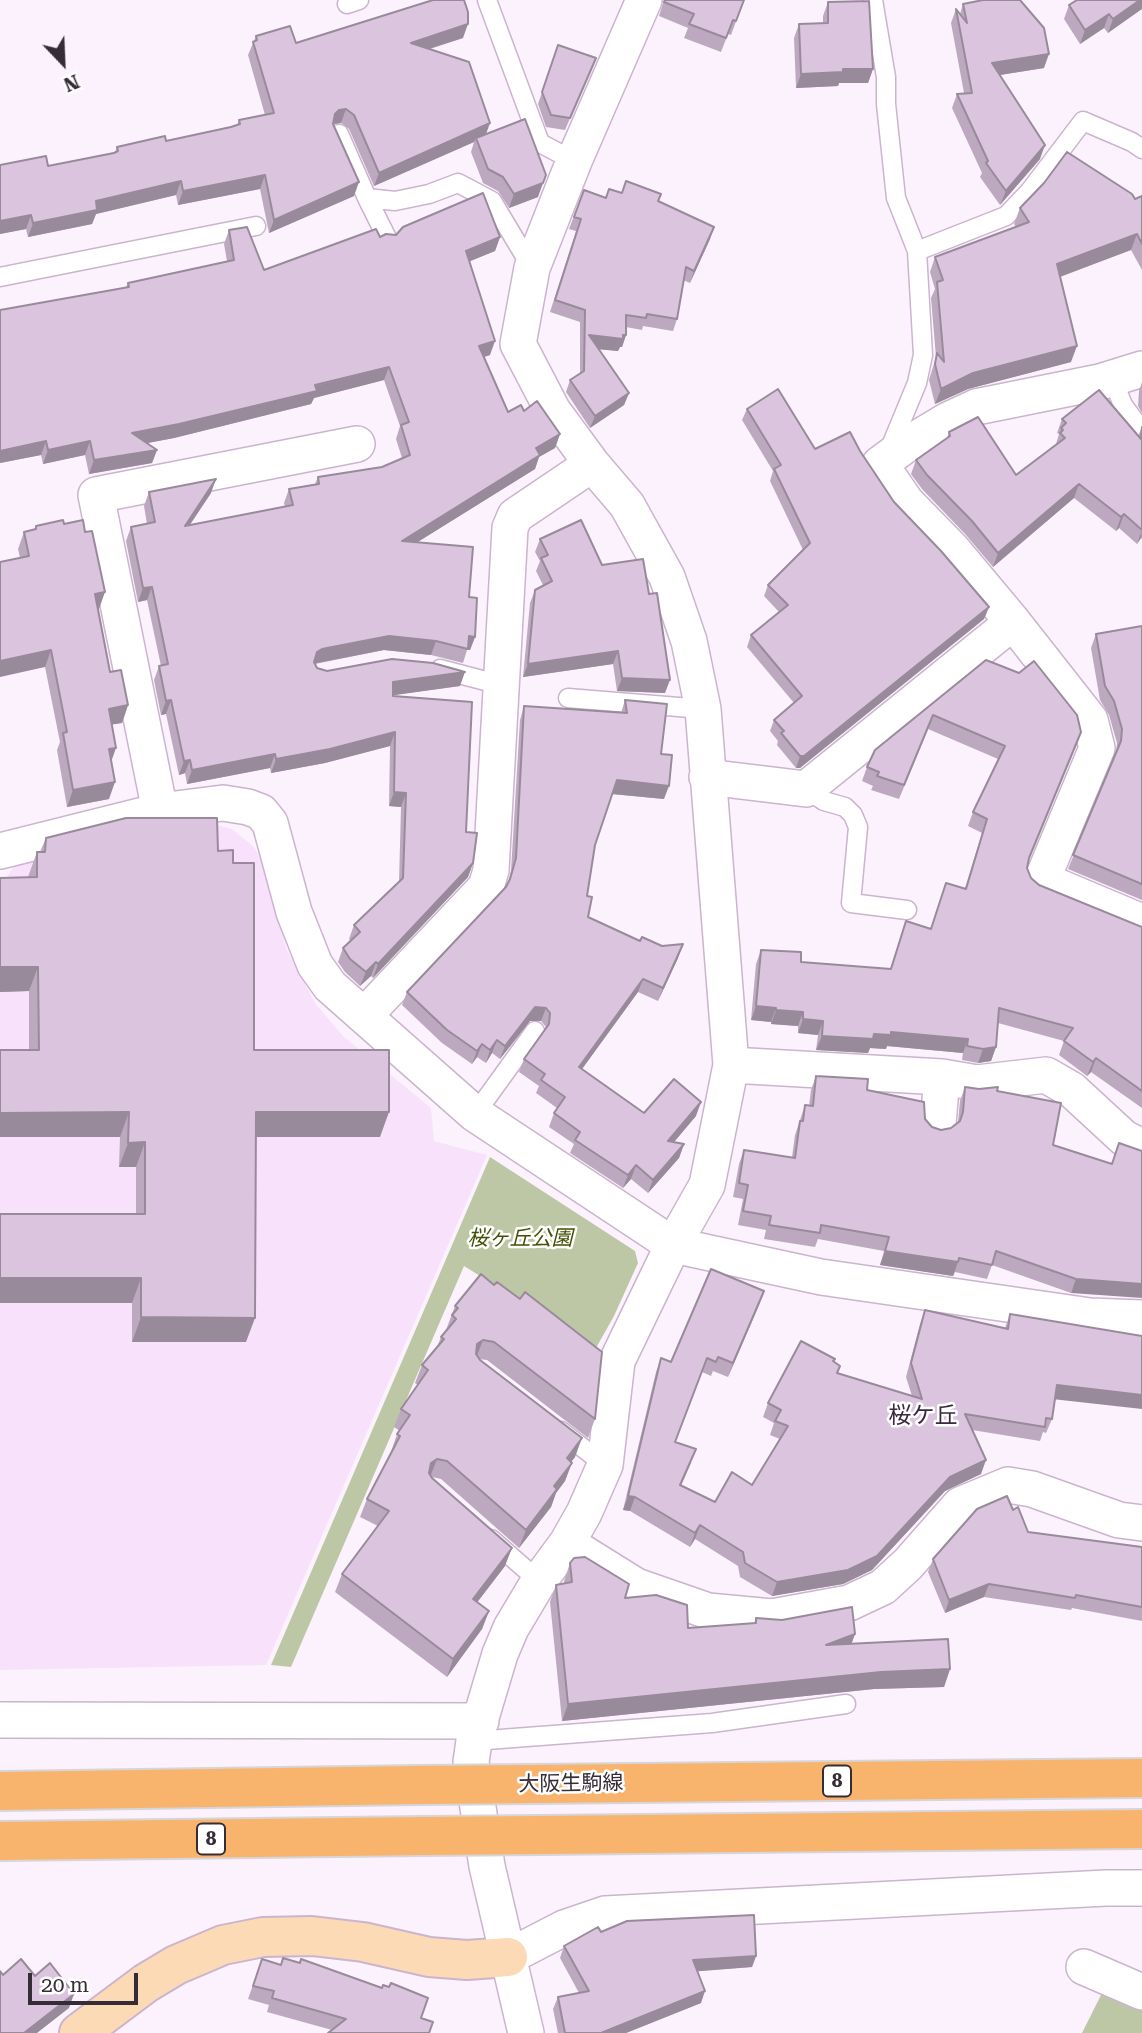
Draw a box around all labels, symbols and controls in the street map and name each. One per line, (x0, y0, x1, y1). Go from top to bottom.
north arrow (28, 28, 98, 98)
text: N (60, 69, 83, 96)
park label: 桜ヶ丘公園 (468, 1226, 572, 1252)
district label: 桜ケ丘 (889, 1402, 957, 1430)
road number: 8 (823, 1765, 851, 1796)
street label: 大阪生駒線 (518, 1770, 624, 1798)
road number: 8 (197, 1824, 225, 1854)
scale bar (32, 1960, 142, 2004)
text: 20 m (41, 1973, 89, 1997)

